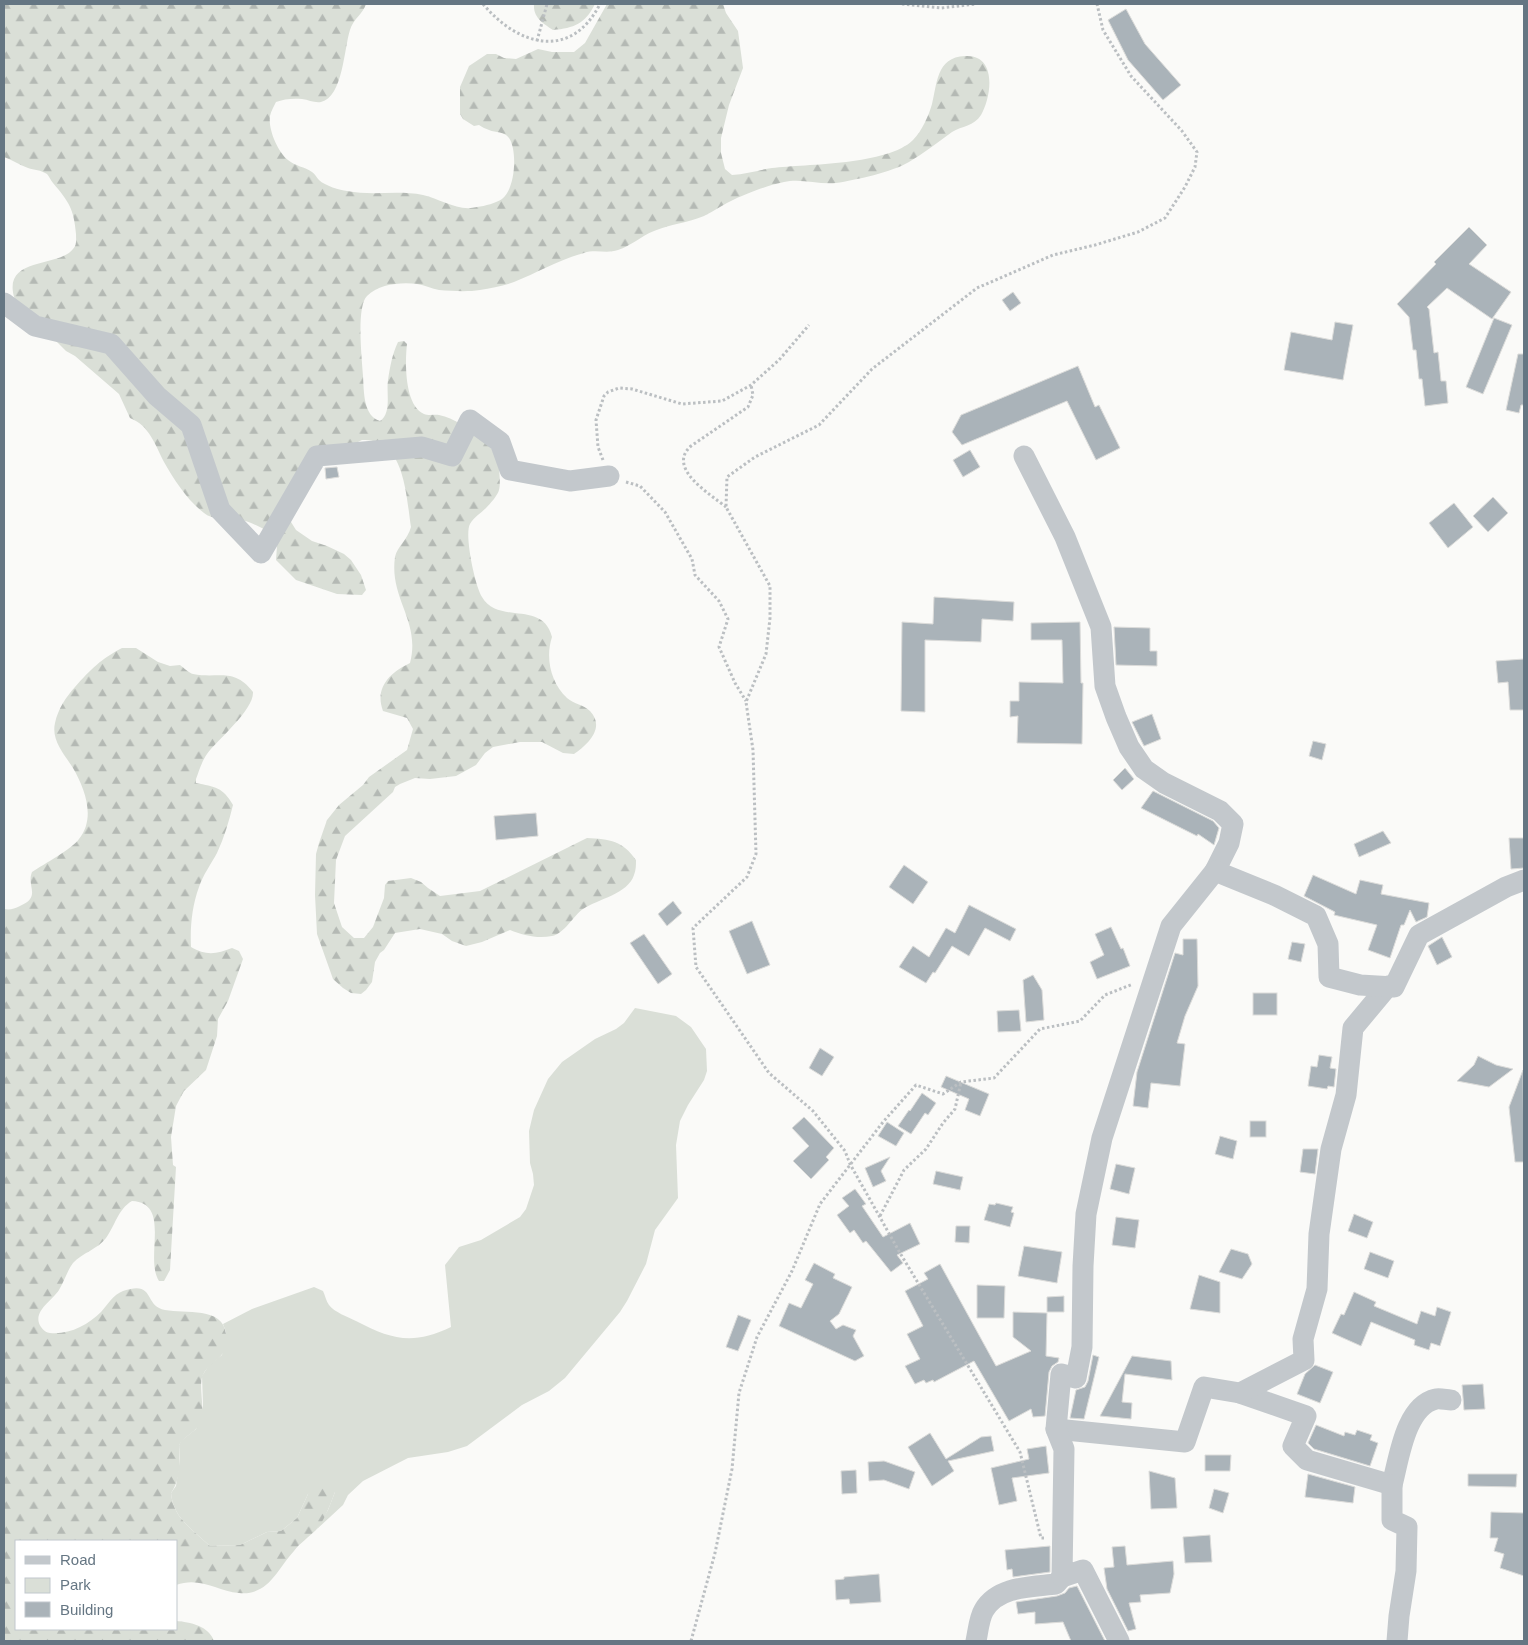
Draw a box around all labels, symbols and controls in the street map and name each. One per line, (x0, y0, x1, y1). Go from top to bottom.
legend (15, 1540, 178, 1630)
text: Road (60, 1551, 96, 1568)
text: Park (60, 1576, 91, 1593)
text: Building (60, 1601, 113, 1618)

